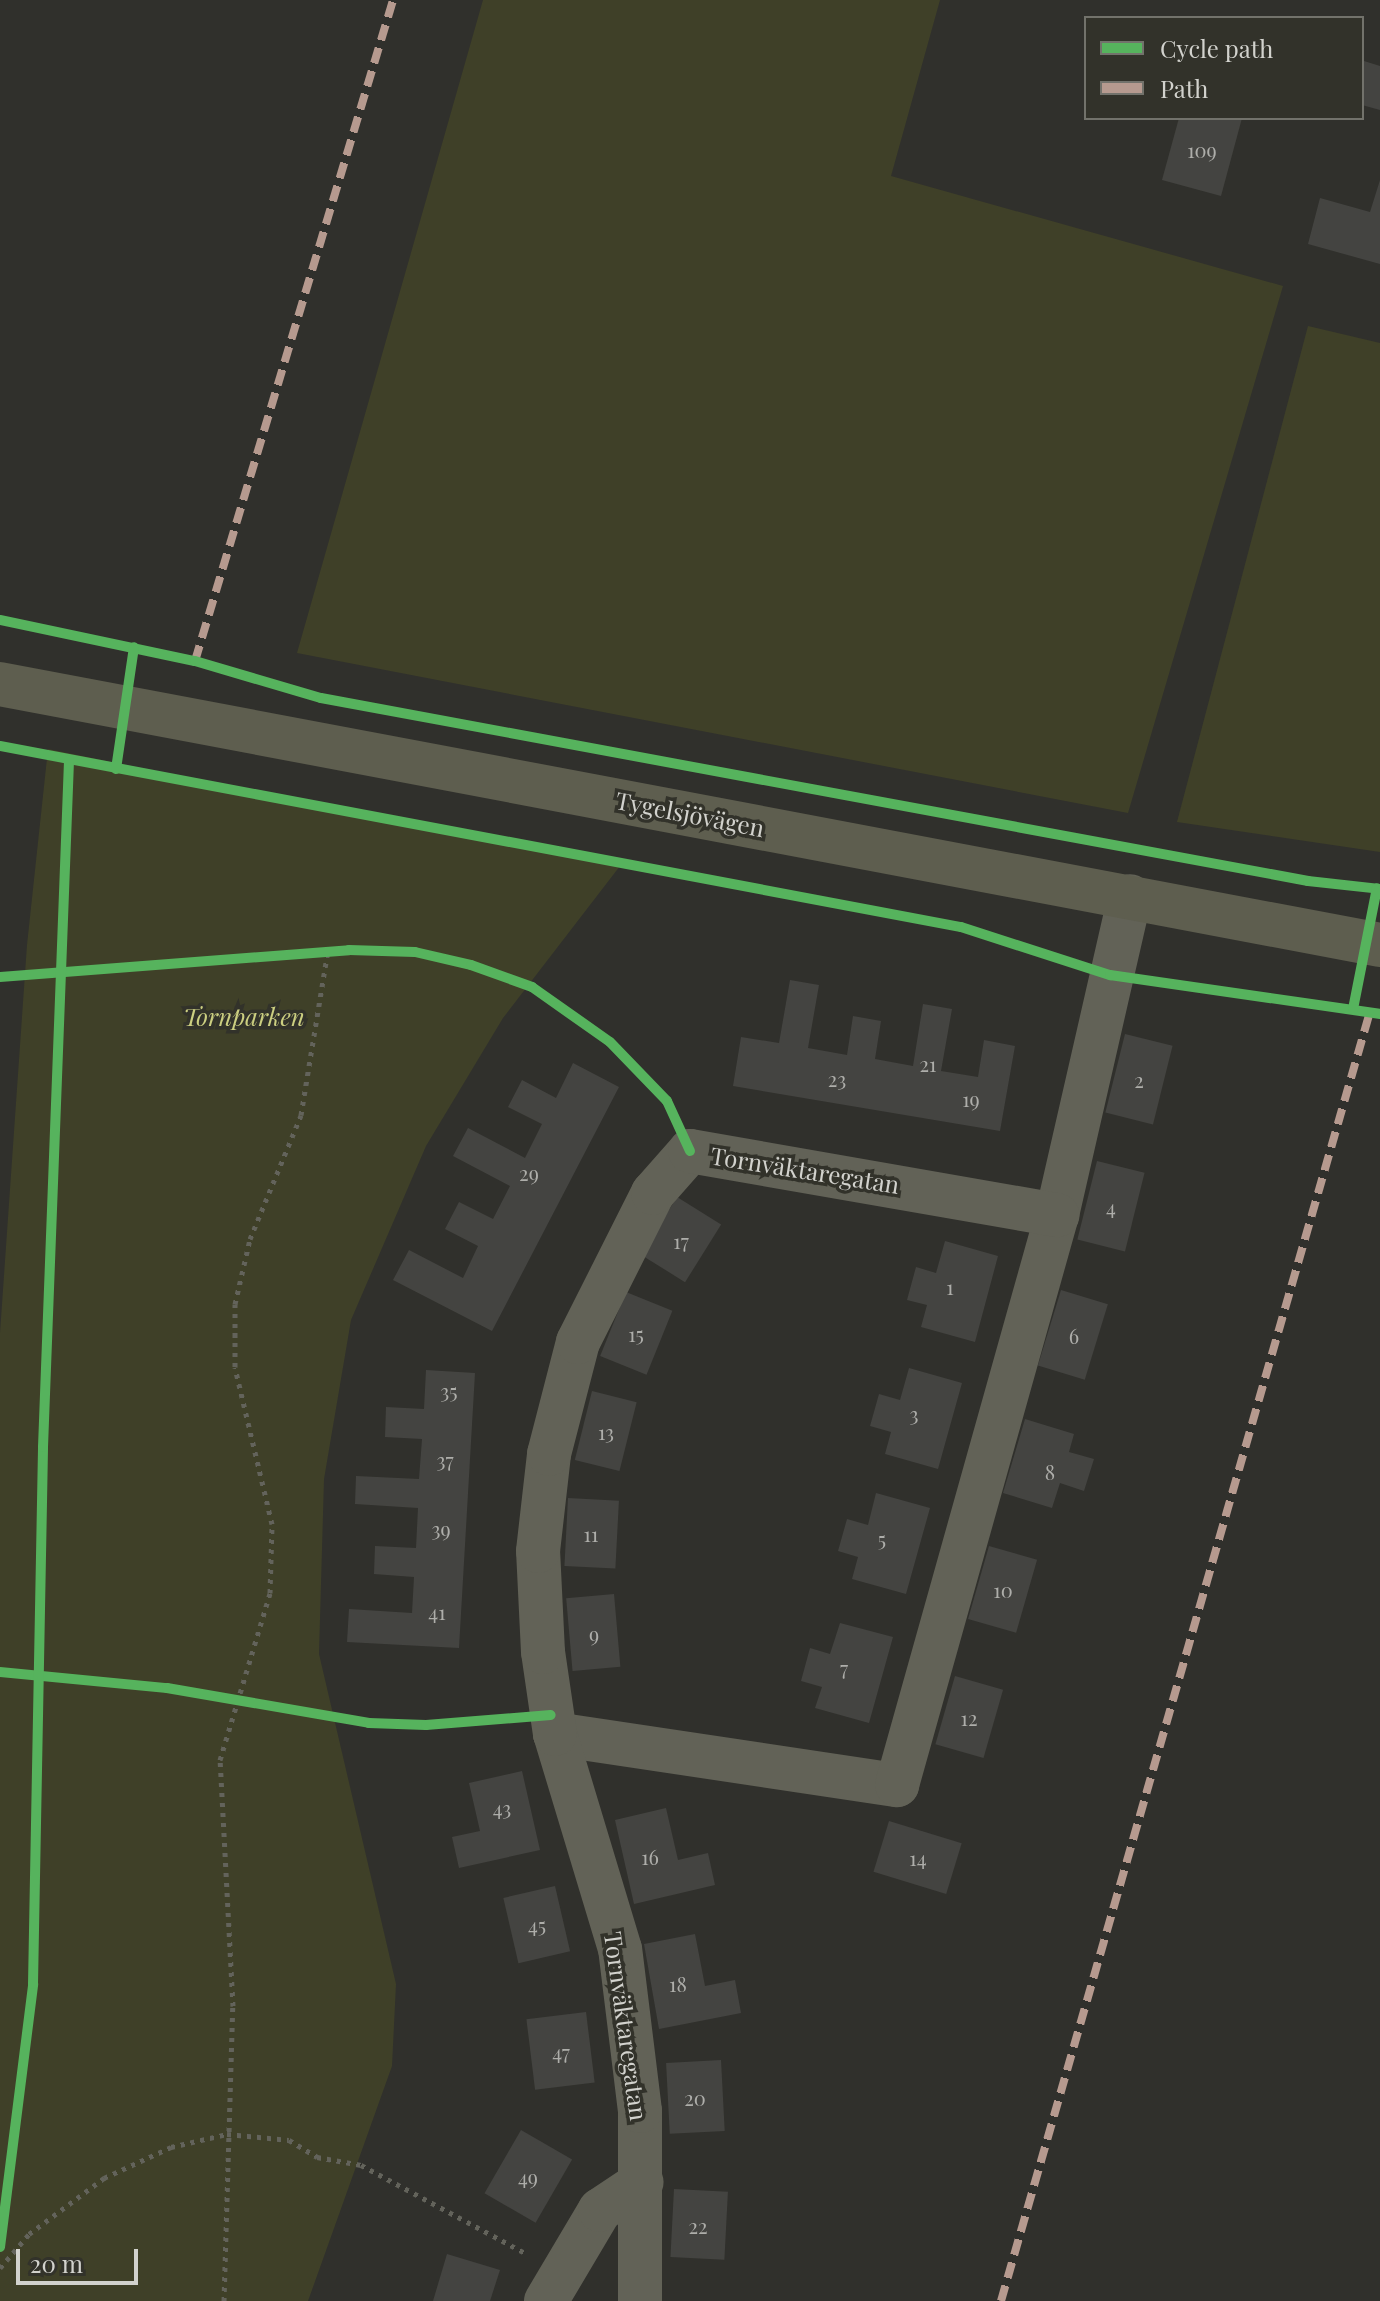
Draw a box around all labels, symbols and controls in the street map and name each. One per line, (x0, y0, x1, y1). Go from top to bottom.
legend (1084, 16, 1364, 120)
text: Cycle path (1160, 32, 1273, 64)
text: Path (1160, 72, 1208, 104)
house number: 109 (1187, 137, 1217, 161)
street label: Tygelsjövägen (613, 785, 767, 843)
park label: Tornparken (183, 1003, 305, 1031)
house number: 21 (920, 1051, 936, 1075)
house number: 23 (828, 1066, 846, 1090)
house number: 2 (1134, 1067, 1144, 1091)
house number: 19 (962, 1086, 980, 1110)
street label: Tornväktaregatan (709, 1141, 901, 1199)
house number: 29 (519, 1160, 539, 1184)
house number: 4 (1106, 1194, 1116, 1218)
house number: 17 (673, 1228, 689, 1252)
house number: 1 (946, 1274, 954, 1298)
house number: 15 (628, 1321, 644, 1345)
house number: 6 (1069, 1323, 1079, 1347)
house number: 35 (440, 1378, 458, 1402)
house number: 3 (909, 1401, 919, 1425)
house number: 13 (598, 1419, 614, 1443)
house number: 37 (436, 1447, 454, 1471)
house number: 8 (1045, 1459, 1055, 1483)
house number: 39 (431, 1516, 451, 1540)
house number: 11 (584, 1521, 598, 1545)
house number: 5 (878, 1526, 886, 1550)
house number: 10 (993, 1577, 1013, 1601)
house number: 41 (428, 1599, 446, 1623)
house number: 9 (589, 1621, 599, 1645)
house number: 7 (840, 1655, 848, 1679)
house number: 12 (961, 1705, 977, 1729)
house number: 43 (493, 1795, 511, 1819)
house number: 16 (641, 1844, 659, 1868)
house number: 14 (909, 1845, 927, 1869)
house number: 45 (528, 1912, 546, 1936)
street label: Tornväktaregatan (598, 1930, 654, 2122)
house number: 18 (669, 1971, 687, 1995)
house number: 47 (552, 2039, 570, 2063)
house number: 20 (684, 2085, 706, 2109)
house number: 49 (518, 2164, 538, 2188)
house number: 22 (688, 2213, 708, 2237)
scale bar (20, 2233, 142, 2283)
text: 20 m (30, 2247, 83, 2279)

